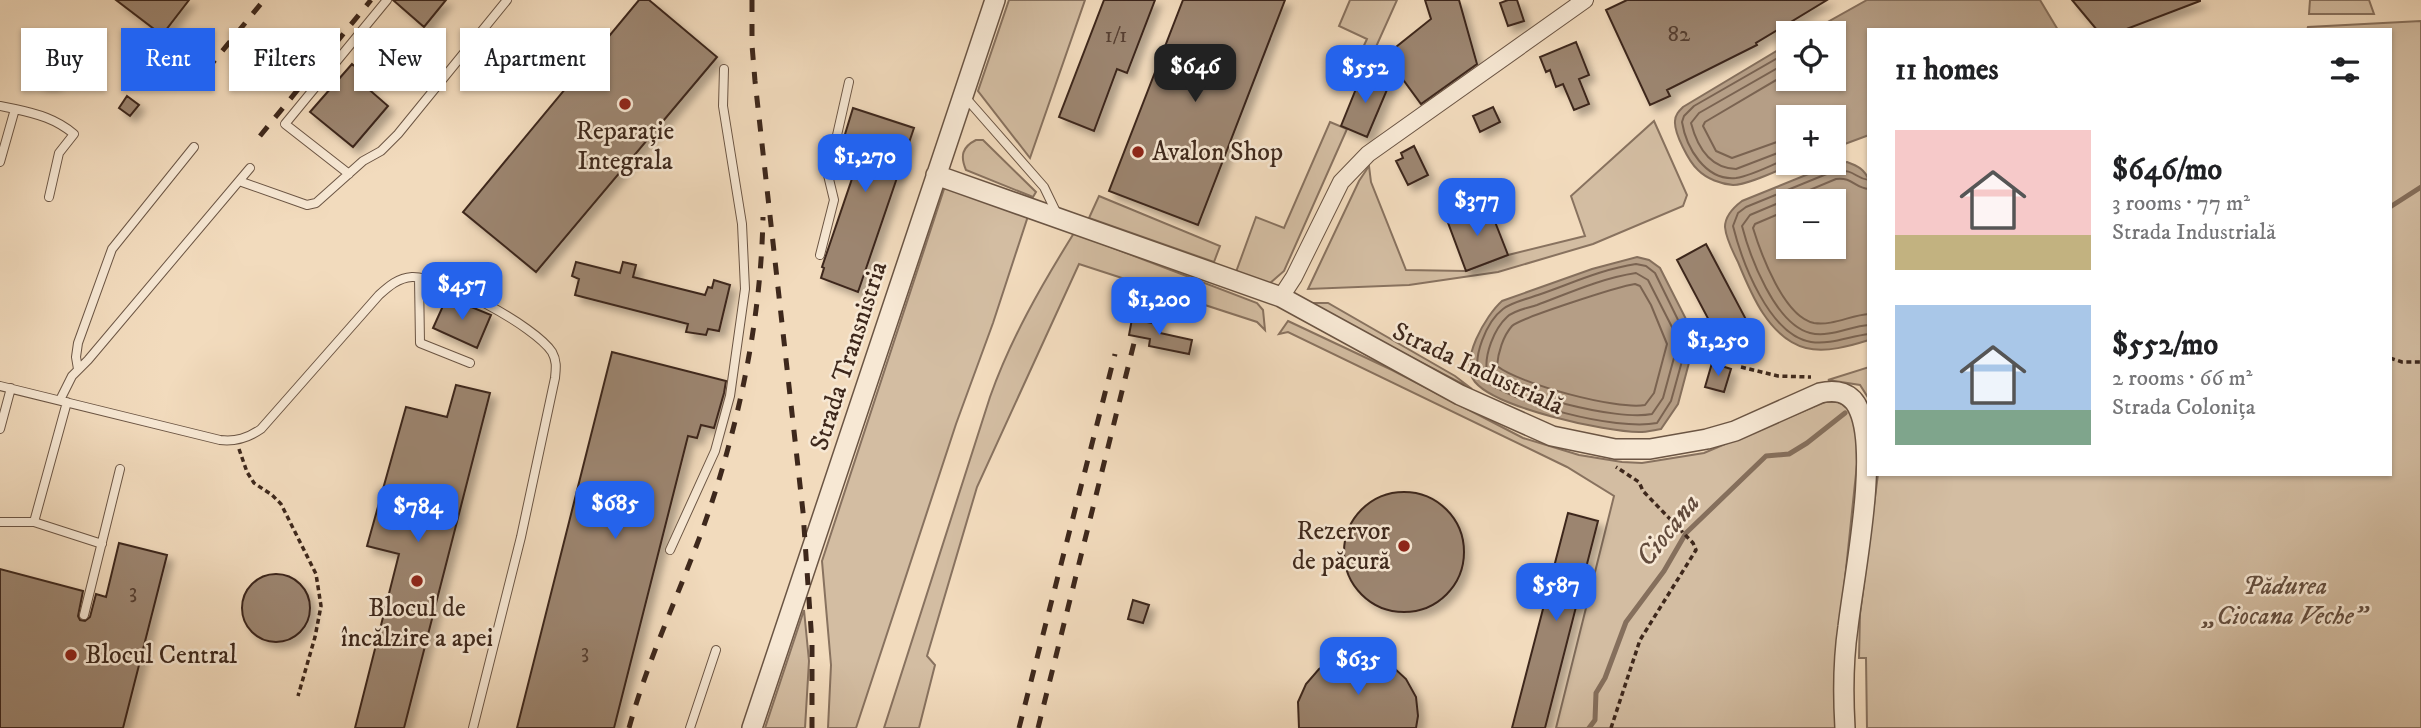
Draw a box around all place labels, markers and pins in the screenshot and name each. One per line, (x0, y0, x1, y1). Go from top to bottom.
pin: $646 (1154, 44, 1236, 104)
pin: $552 (1324, 46, 1406, 105)
marker: Reparație Integrala (617, 96, 633, 112)
place label: Reparație Integrala (576, 115, 674, 178)
pin: $1,270 (808, 134, 922, 194)
place label: Avalon Shop (1152, 136, 1283, 169)
marker: Avalon Shop (1130, 144, 1146, 160)
pin: $377 (1436, 178, 1518, 238)
pin: $457 (421, 262, 503, 322)
pin: $1,200 (1102, 278, 1216, 337)
pin: $1,250 (1661, 318, 1775, 378)
pin: $685 (574, 482, 656, 541)
pin: $784 (377, 484, 459, 544)
place label: Rezervor de păcură (1292, 515, 1390, 578)
marker: Rezervor de păcură (1396, 538, 1412, 554)
pin: $587 (1515, 564, 1597, 623)
marker: Blocul de încălzire a apei (409, 573, 425, 589)
place label: Blocul de încălzire a apei (341, 592, 493, 655)
pin: $635 (1317, 638, 1399, 697)
place label: Blocul Central (85, 639, 237, 672)
marker: Blocul Central (63, 647, 79, 663)

